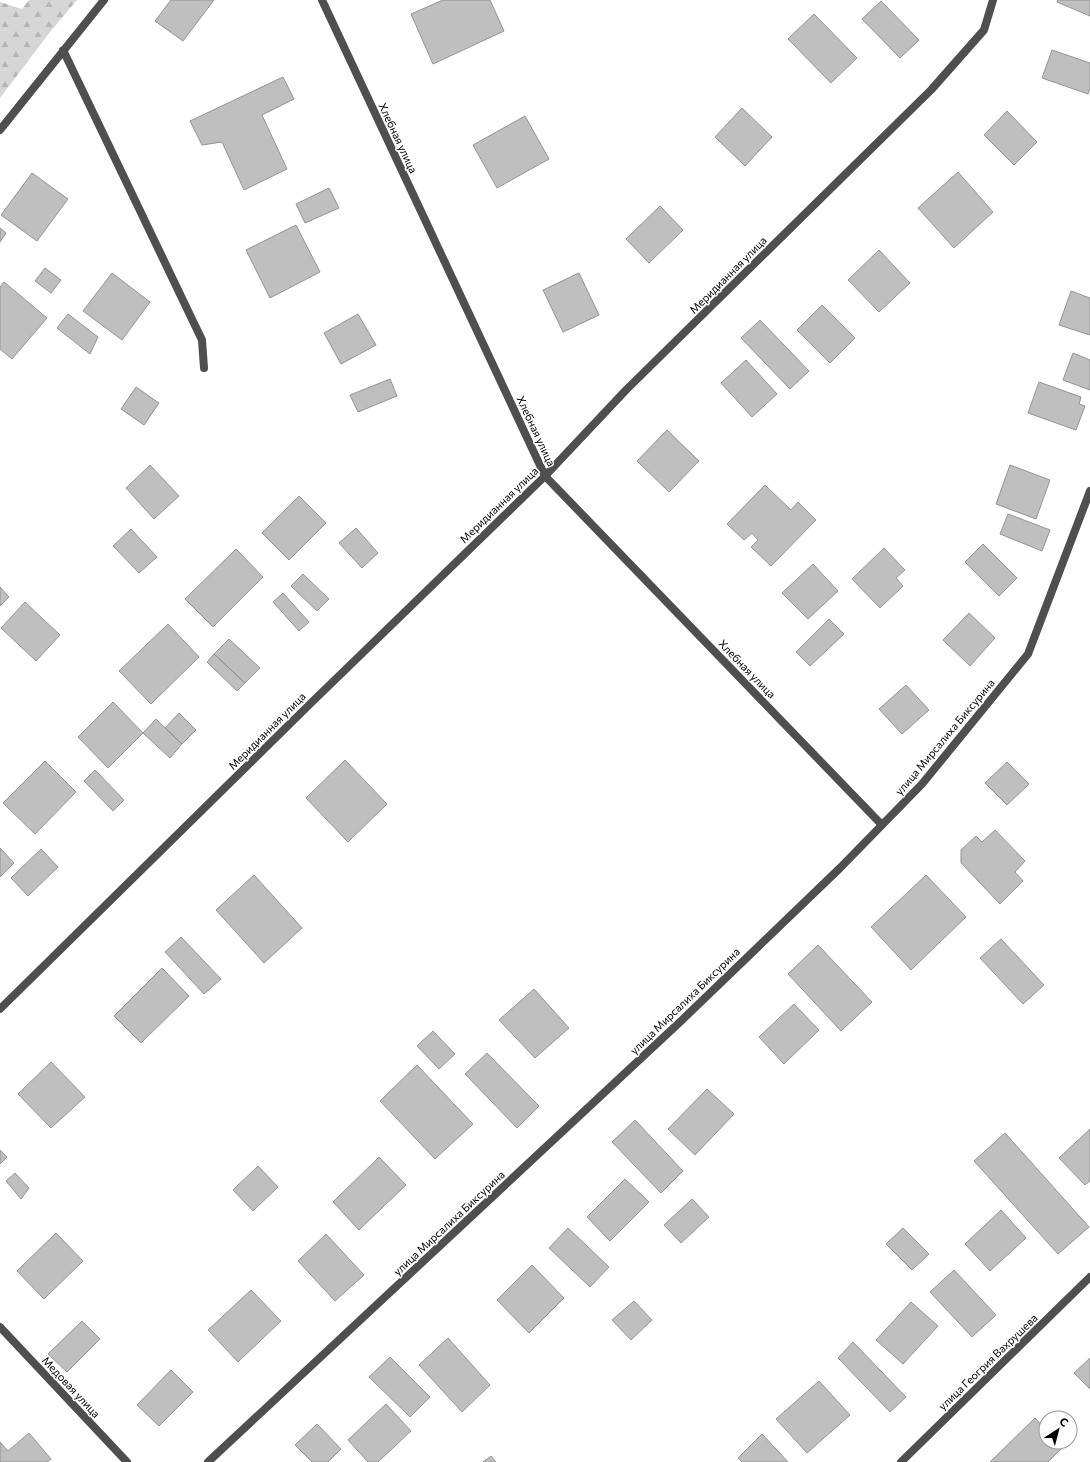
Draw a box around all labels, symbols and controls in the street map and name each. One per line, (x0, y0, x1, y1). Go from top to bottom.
street label: Хлебная улица (376, 100, 420, 175)
street label: Меридианная улица (686, 233, 769, 316)
street label: Хлебная улица (514, 393, 558, 468)
street label: Меридианная улица (457, 464, 540, 545)
street label: Хлебная улица (716, 637, 779, 701)
street label: улица Мирсалиха Биксурина (892, 676, 997, 797)
street label: Меридианная улица (225, 689, 308, 772)
street label: улица Мирсалиха Биксурина (627, 945, 742, 1057)
street label: улица Мирсалиха Биксурина (390, 1168, 507, 1278)
street label: улица Геогрия Вахрушева (935, 1311, 1040, 1412)
street label: Медовая улица (40, 1353, 103, 1420)
north arrow (1038, 1410, 1078, 1450)
text: С (1057, 1414, 1071, 1429)

